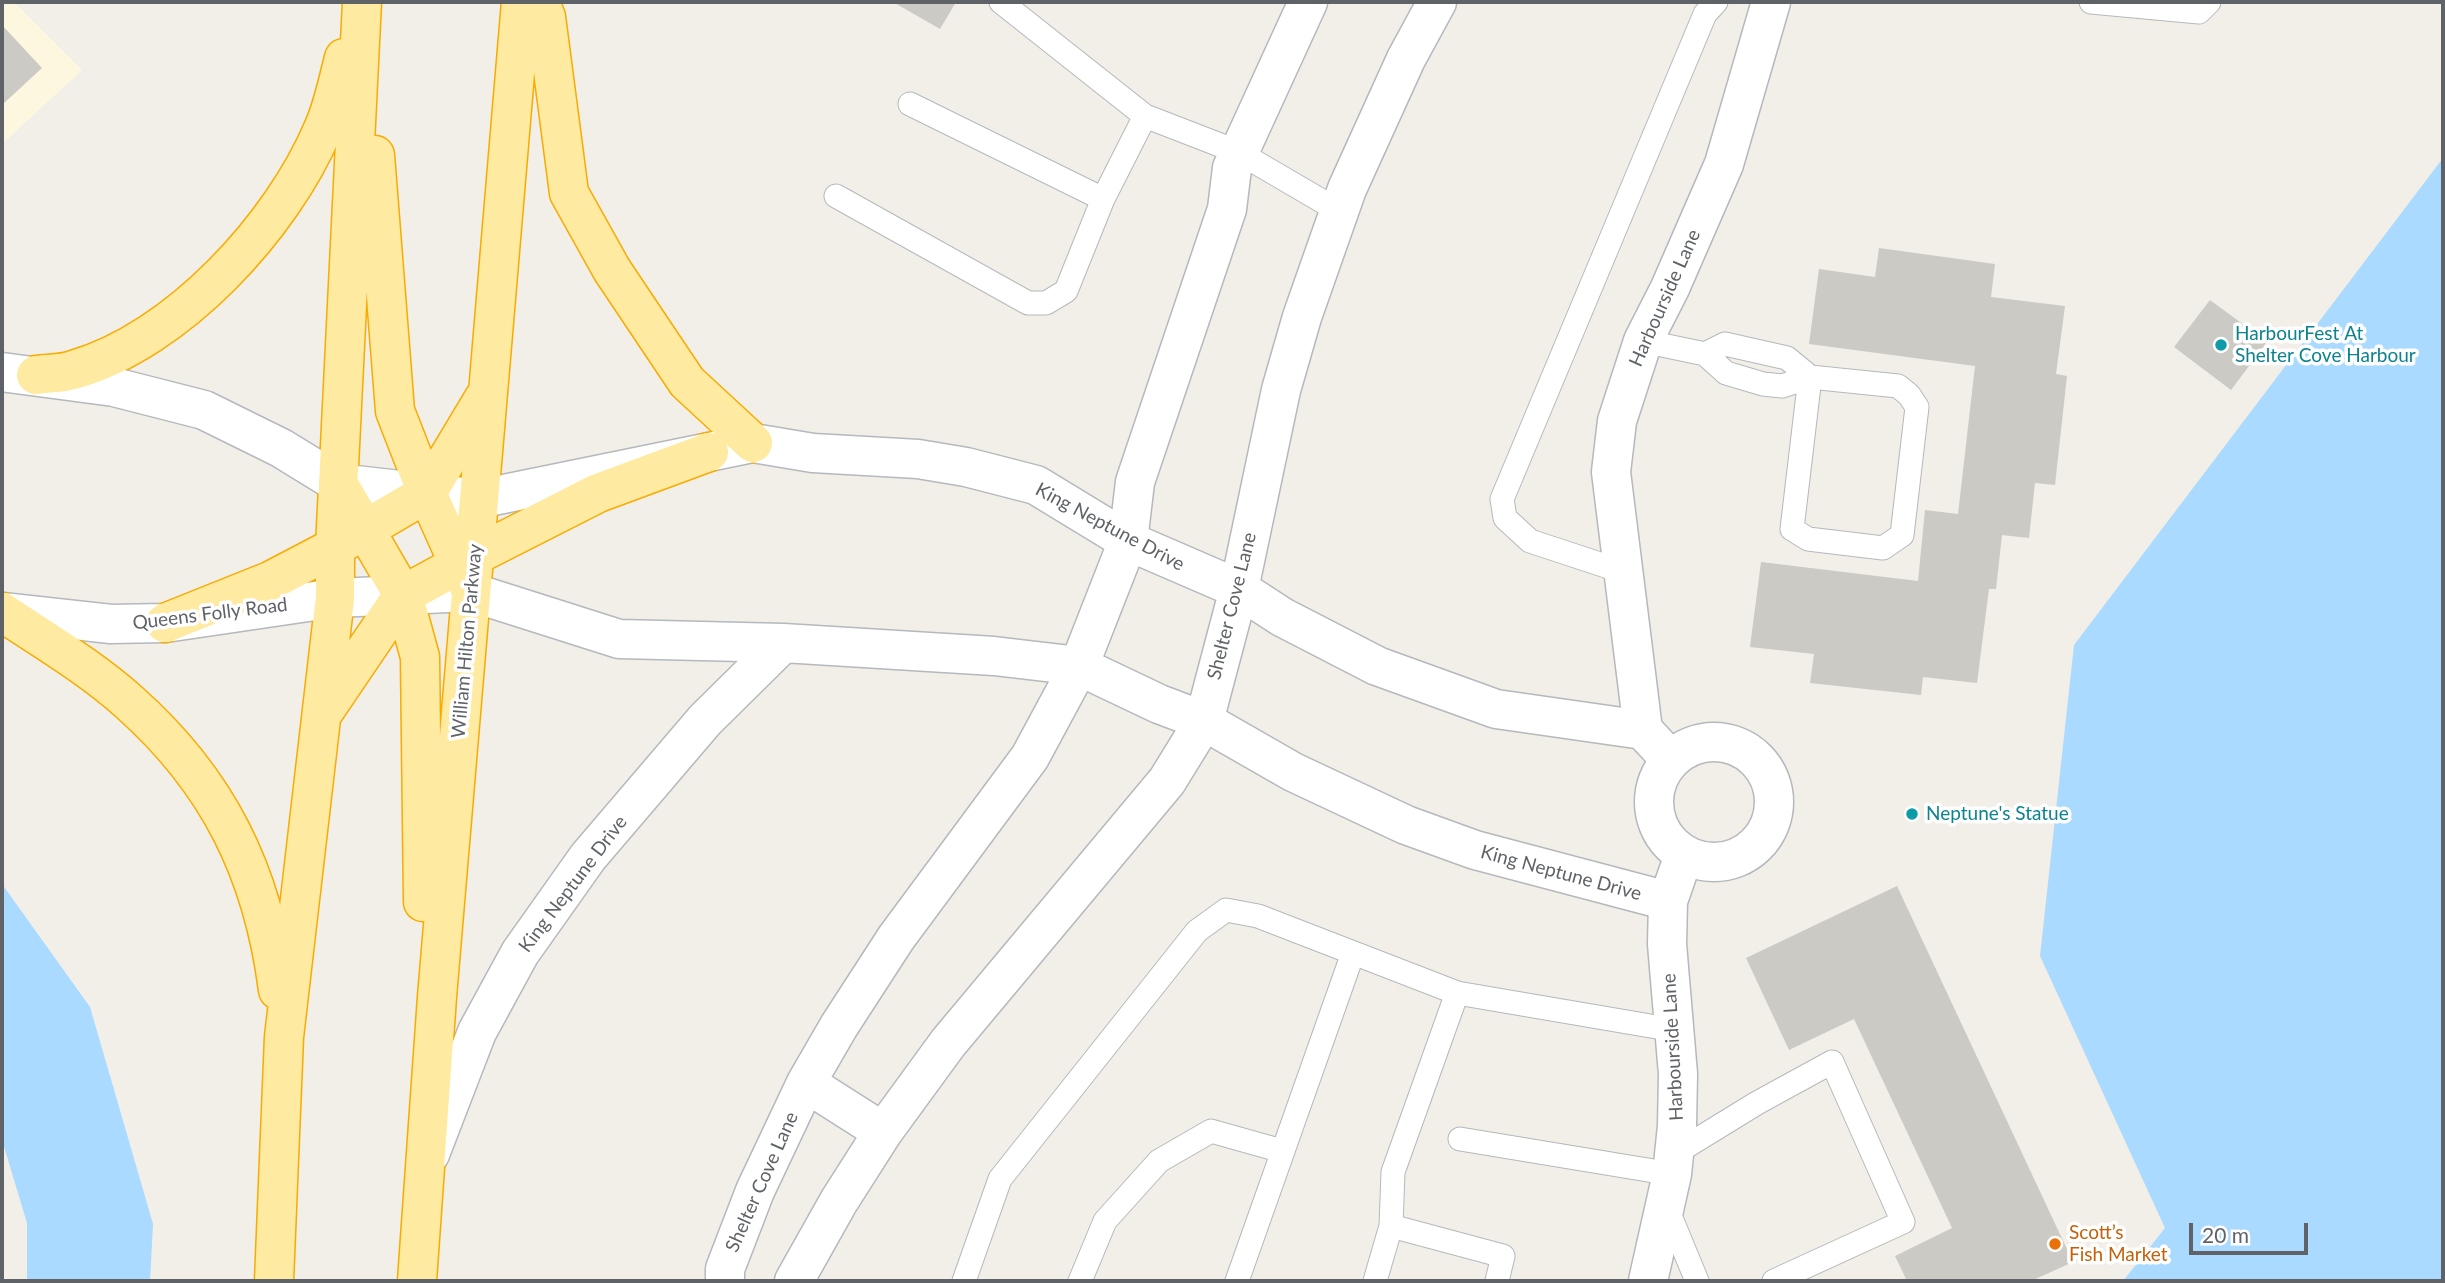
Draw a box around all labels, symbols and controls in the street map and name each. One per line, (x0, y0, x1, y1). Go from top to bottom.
street label: Harbourside Lane (1625, 226, 1705, 370)
place label: HarbourFest At Shelter Cove Harbour (2235, 323, 2416, 367)
marker: HarbourFest At Shelter Cove Harbour (2213, 337, 2229, 353)
street label: King Neptune Drive (1032, 478, 1188, 576)
street label: Shelter Cove Lane (1203, 530, 1261, 682)
street label: William Hilton Parkway (447, 543, 487, 739)
street label: Queens Folly Road (131, 593, 289, 635)
place label: Neptune's Statue (1926, 803, 2069, 825)
marker: Neptune's Statue (1904, 806, 1920, 822)
street label: King Neptune Drive (514, 811, 632, 957)
street label: King Neptune Drive (1478, 841, 1644, 905)
street label: Harbourside Lane (1658, 973, 1688, 1121)
street label: Shelter Cove Lane (721, 1108, 803, 1256)
scale bar (2193, 1210, 2312, 1254)
place label: Scott’s Fish Market (2069, 1222, 2168, 1266)
text: 20 m (2202, 1222, 2249, 1247)
marker: Scott’s Fish Market (2047, 1236, 2063, 1252)

